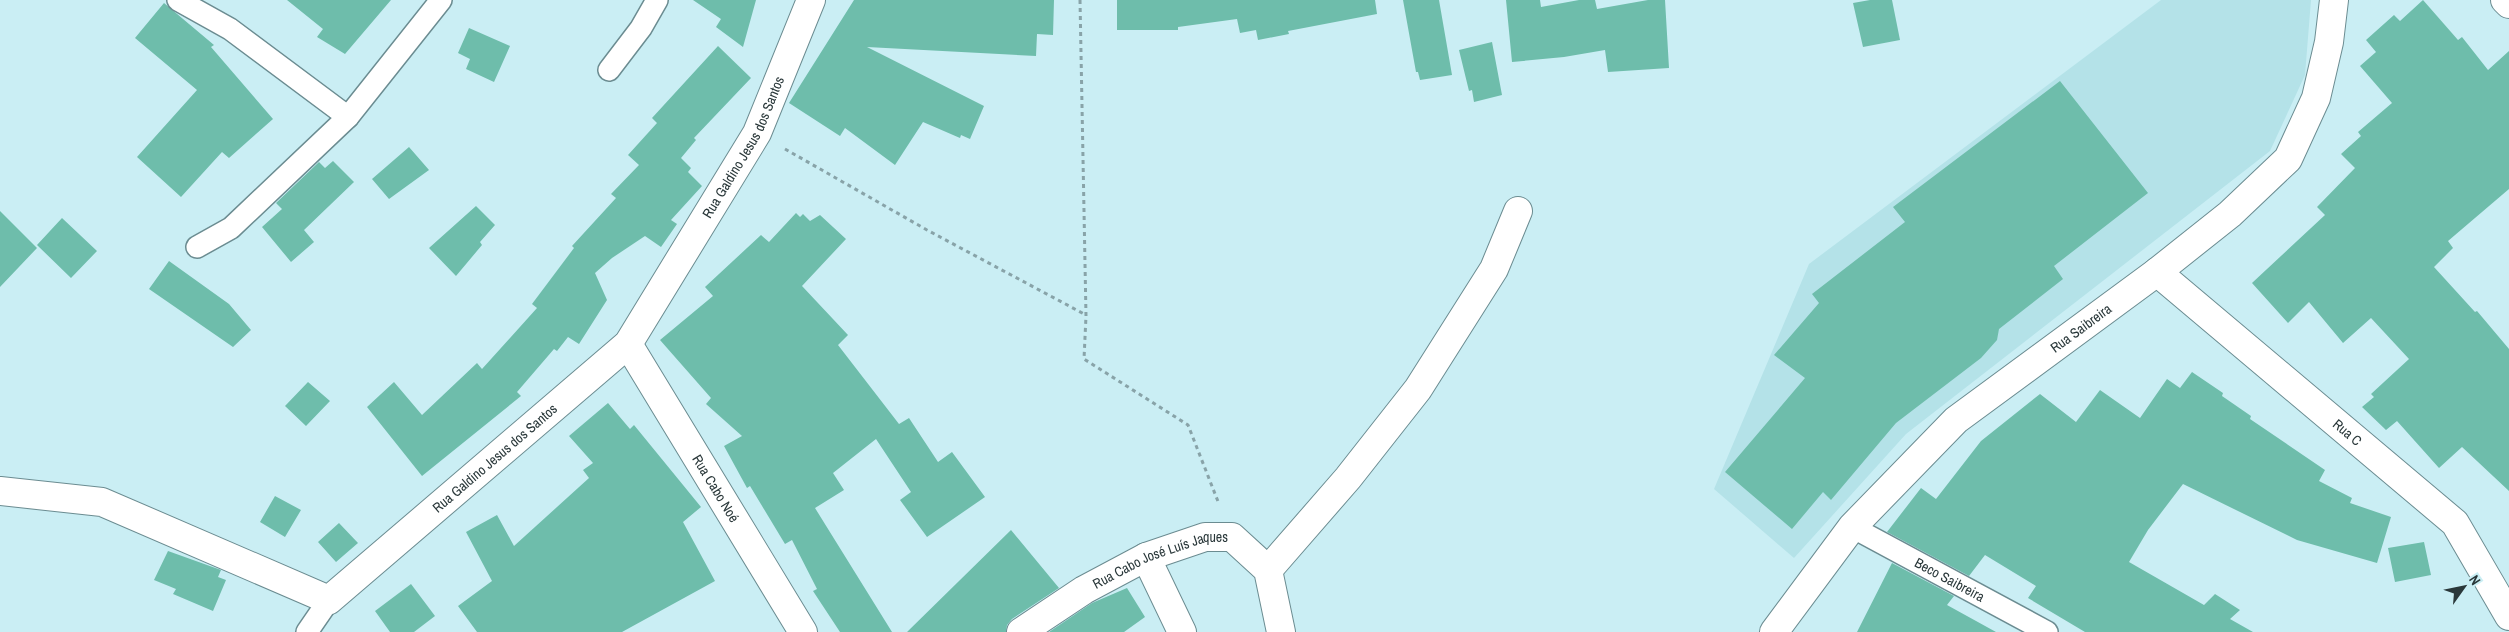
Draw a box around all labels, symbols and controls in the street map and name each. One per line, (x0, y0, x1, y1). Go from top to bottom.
street label: Rua Galdino Jesus dos Santos (698, 73, 788, 221)
street label: Rua Saibreira (2047, 299, 2115, 357)
street label: Rua Galdino Jesus dos Santos (429, 400, 561, 516)
street label: Rua C (2329, 415, 2366, 450)
street label: Rua Cabo Noé (688, 451, 743, 526)
street label: Rua Cabo José Luís Jaques (1090, 528, 1228, 593)
street label: Beco Saibreira (1912, 554, 1988, 606)
north arrow (2439, 562, 2489, 612)
text: N (2465, 572, 2485, 588)

